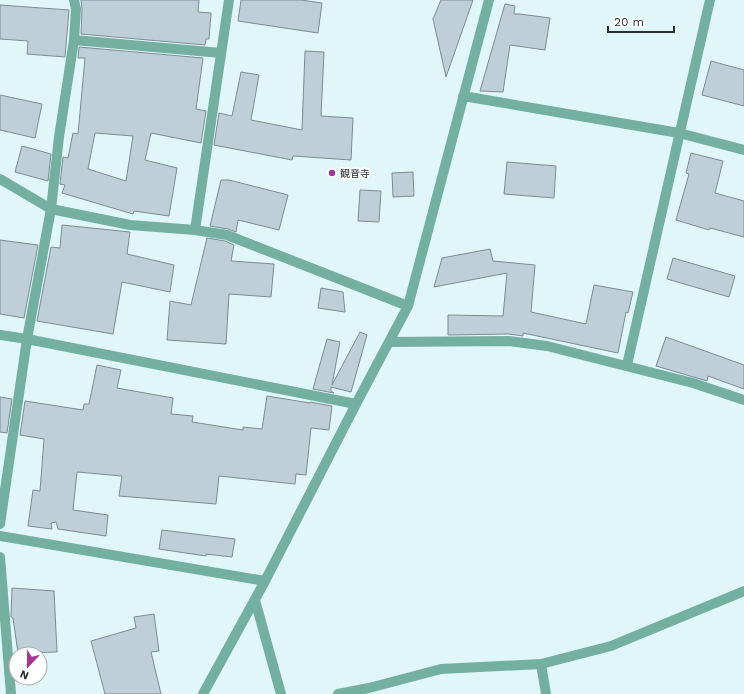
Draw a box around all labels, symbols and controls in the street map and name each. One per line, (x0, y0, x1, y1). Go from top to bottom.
scale bar (608, 8, 674, 34)
text: 20 m (614, 15, 644, 29)
marker: 観音寺 (327, 168, 337, 178)
place label: 観音寺 (340, 168, 370, 179)
north arrow (8, 646, 48, 686)
text: N (18, 667, 31, 682)

